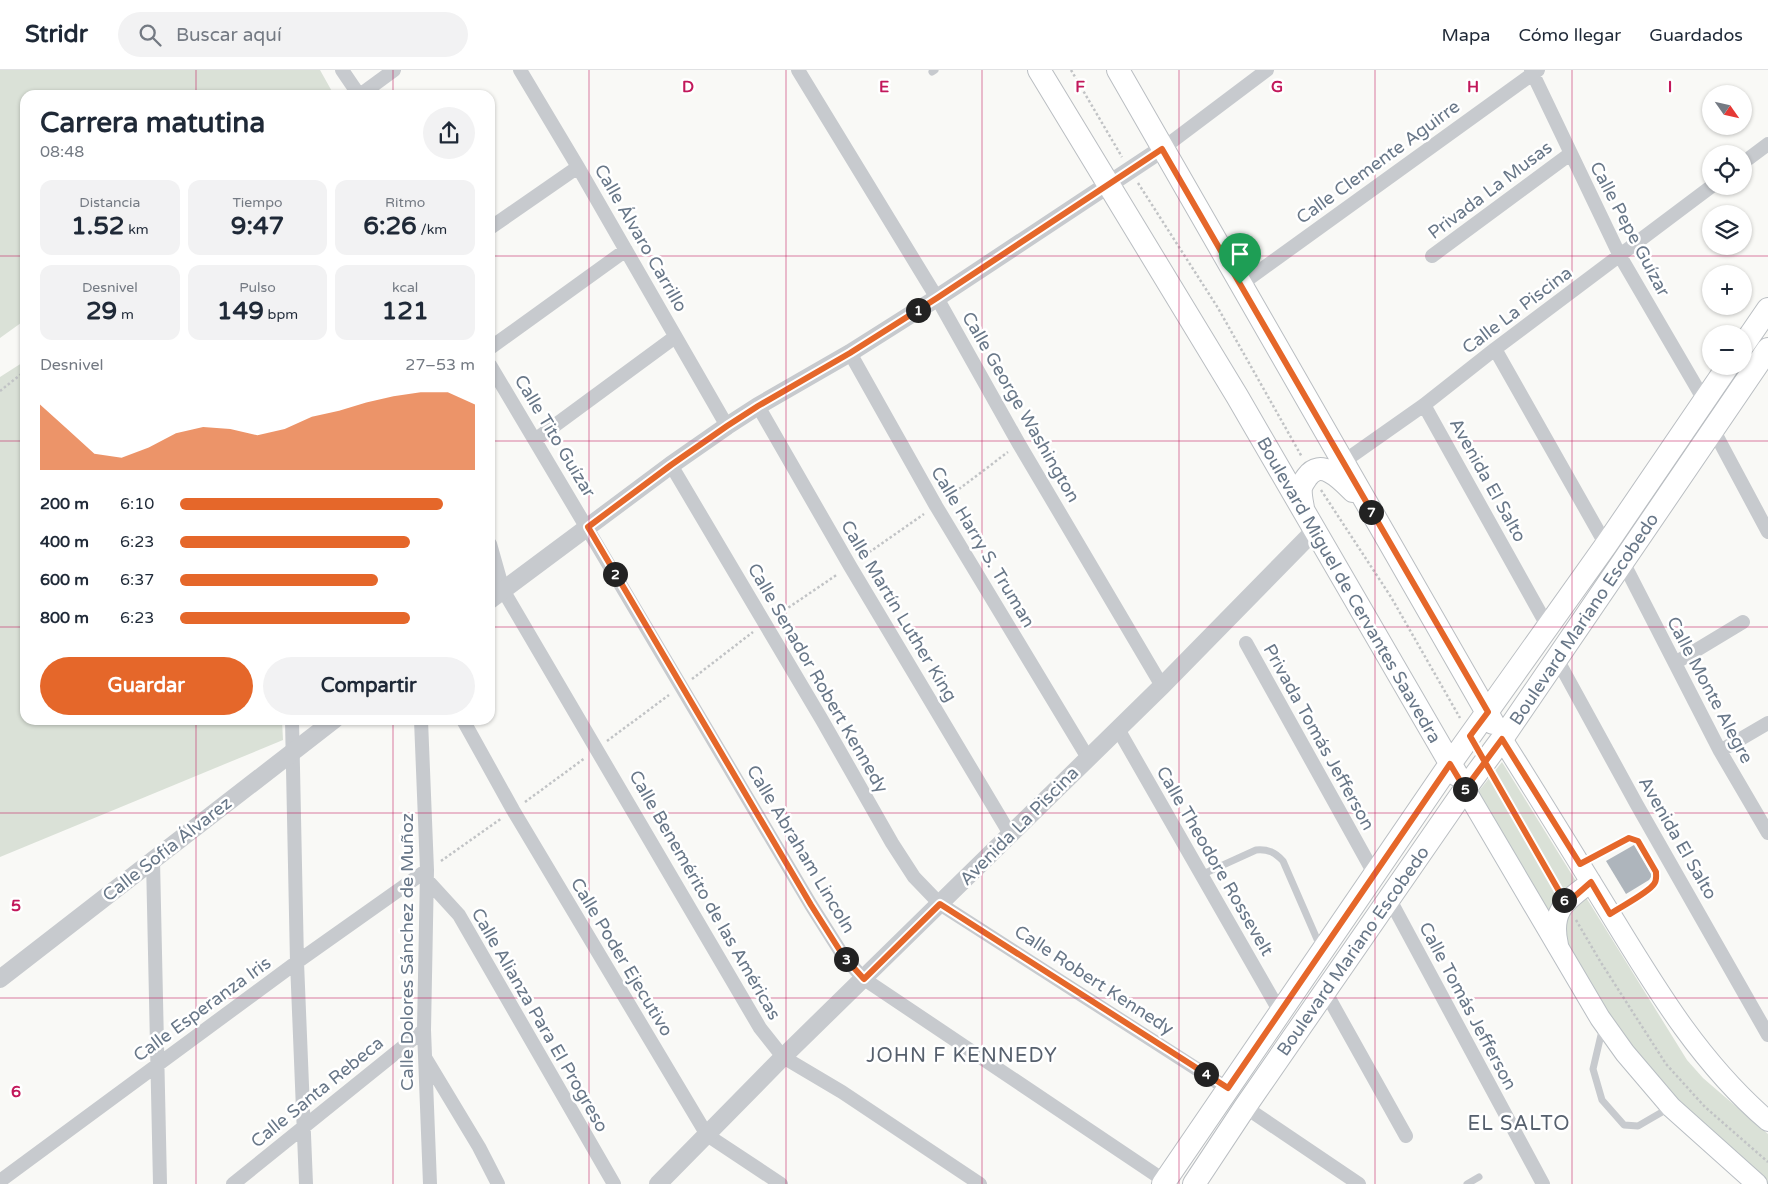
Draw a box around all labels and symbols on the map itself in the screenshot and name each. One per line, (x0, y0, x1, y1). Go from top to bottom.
text: D (682, 77, 694, 97)
text: E (879, 77, 889, 97)
text: F (1075, 77, 1085, 97)
text: G (1271, 77, 1283, 97)
text: H (1467, 77, 1479, 97)
text: I (1668, 77, 1672, 97)
north arrow (1702, 85, 1752, 135)
street label: Calle Clemente Aguirre (1292, 95, 1464, 229)
street label: Privada La Musas (1424, 136, 1556, 244)
street label: Calle Pepe Guízar (1585, 158, 1675, 300)
street label: Calle Álvaro Carrillo (590, 160, 692, 316)
pin (1219, 233, 1261, 284)
street label: Calle La Piscina (1458, 262, 1576, 358)
pin: 1 (906, 298, 930, 322)
street label: Calle George Washington (957, 308, 1085, 506)
street label: Calle Tito Guízar (510, 371, 600, 501)
street label: Avenida El Salto (1445, 414, 1531, 546)
street label: Boulevard Miguel de Cervantes Saavedra (1252, 433, 1446, 747)
street label: Calle Harry S. Truman (926, 462, 1040, 632)
pin: 7 (1358, 500, 1384, 524)
street label: Boulevard Mariano Escobedo (1505, 509, 1663, 729)
street label: Calle Martín Luther King (836, 516, 962, 706)
street label: Calle Senador Robert Kennedy (743, 559, 893, 797)
pin: 2 (602, 562, 628, 586)
street label: Calle Monte Alegre (1662, 613, 1758, 767)
street label: Privada Tomás Jefferson (1259, 640, 1379, 834)
street label: Calle Abraham Lincoln (742, 761, 860, 937)
street label: Avenida La Piscina (955, 762, 1083, 890)
street label: Calle Theodore Rossevelt (1152, 762, 1278, 960)
street label: Calle Benemérito de las Américas (624, 766, 786, 1024)
street label: Avenida El Salto (1634, 773, 1722, 903)
pin: 5 (1452, 776, 1478, 802)
street label: Calle Sofía Álvarez (98, 792, 236, 906)
street label: Calle Dolores Sánchez de Muñoz (396, 813, 418, 1091)
street label: Boulevard Mariano Escobedo (1272, 842, 1434, 1060)
street label: Calle Poder Ejecutivo (566, 874, 678, 1040)
pin: 6 (1552, 888, 1576, 912)
text: 5 (11, 896, 21, 916)
street label: Calle Alianza Para El Progreso (467, 904, 613, 1136)
street label: Calle Tomás Jefferson (1414, 918, 1522, 1094)
street label: Calle Robert Kennedy (1010, 920, 1178, 1040)
pin: 3 (834, 946, 858, 972)
street label: Calle Esperanza Iris (129, 952, 275, 1066)
street label: Calle Santa Rebeca (246, 1032, 388, 1152)
district label: JOHN F KENNEDY (866, 1044, 1058, 1068)
pin: 4 (1194, 1062, 1218, 1086)
text: 6 (11, 1082, 21, 1102)
district label: EL SALTO (1468, 1112, 1570, 1136)

